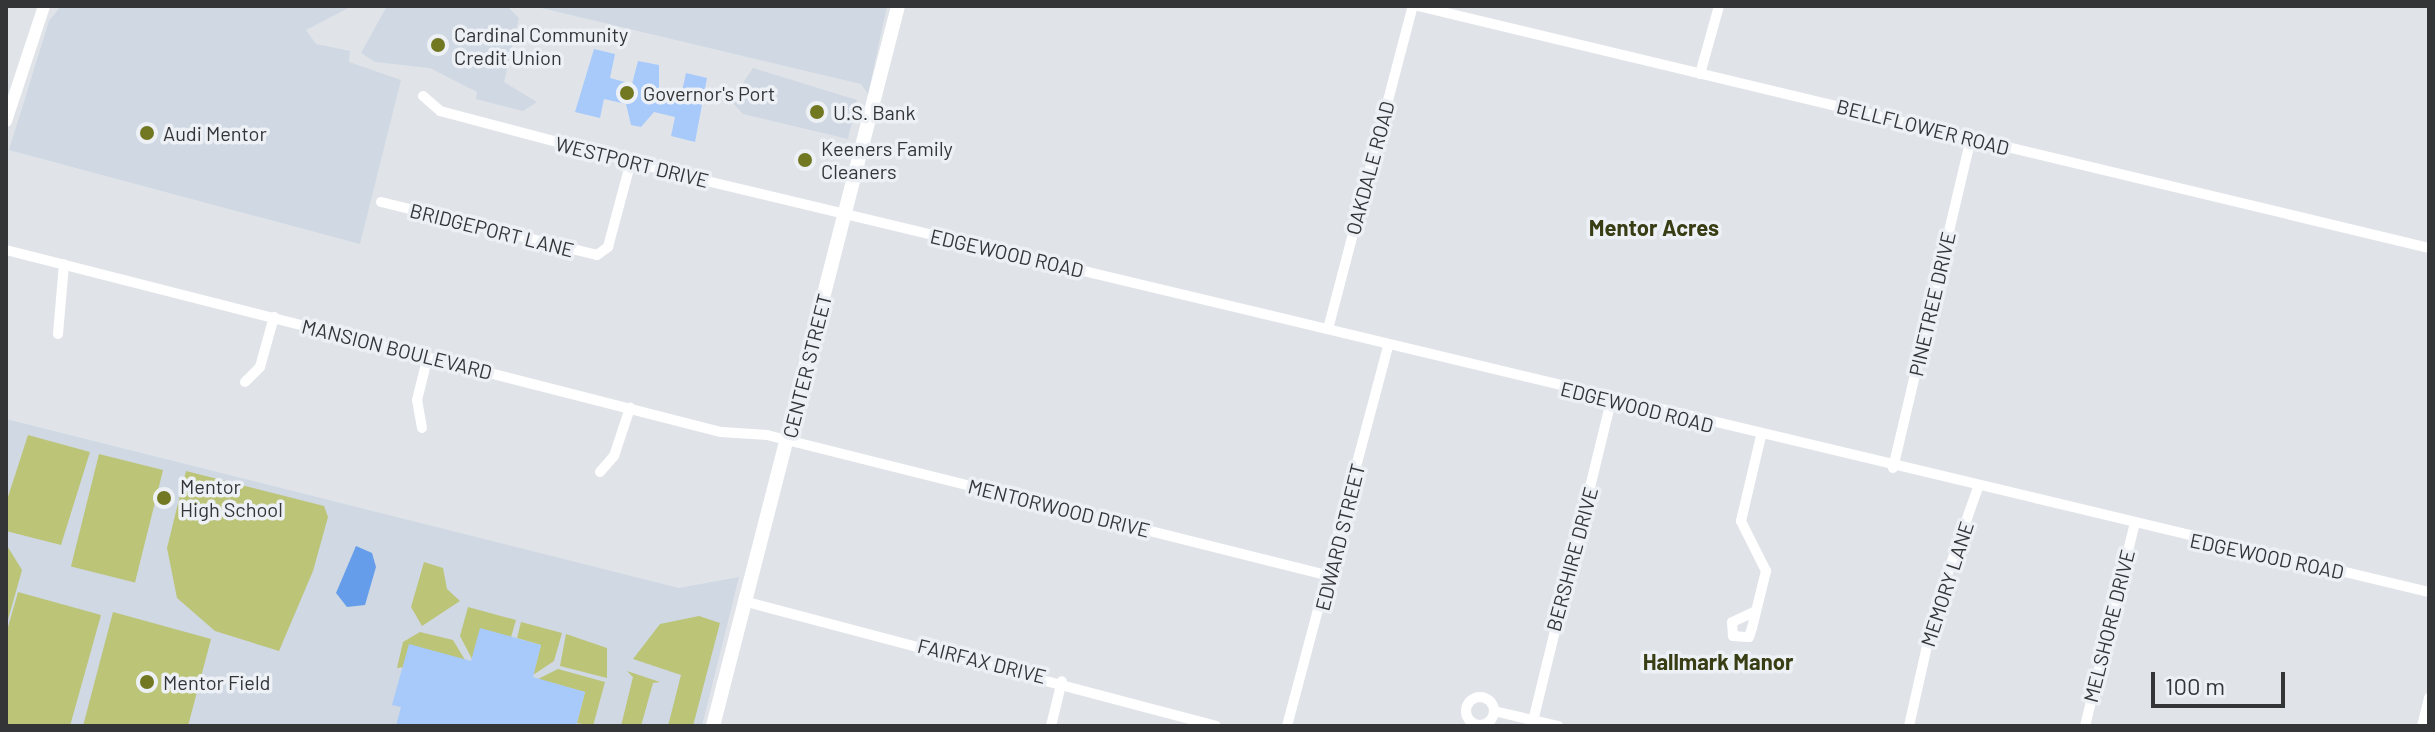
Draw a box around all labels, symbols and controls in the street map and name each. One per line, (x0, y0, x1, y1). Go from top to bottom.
place label: Cardinal Community Credit Union (454, 22, 628, 69)
marker: Cardinal Community Credit Union (429, 36, 447, 54)
place label: Governor's Port (643, 81, 775, 105)
marker: Governor's Port (618, 84, 636, 102)
street label: BELLFLOWER ROAD (1834, 94, 2012, 160)
street label: OAKDALE ROAD (1341, 99, 1399, 237)
place label: U.S. Bank (833, 100, 916, 124)
marker: U.S. Bank (808, 103, 826, 121)
place label: Audi Mentor (163, 121, 267, 145)
marker: Audi Mentor (138, 124, 156, 142)
street label: WESTPORT DRIVE (553, 131, 711, 193)
place label: Keeners Family Cleaners (821, 136, 953, 183)
marker: Keeners Family Cleaners (796, 151, 814, 169)
street label: BRIDGEPORT LANE (407, 198, 577, 262)
district label: Mentor Acres (1589, 215, 1719, 241)
street label: EDGEWOOD ROAD (928, 224, 1086, 282)
street label: PINETREE DRIVE (1904, 229, 1960, 379)
street label: CENTER STREET (777, 291, 837, 441)
street label: MANSION BOULEVARD (299, 314, 495, 384)
street label: EDGEWOOD ROAD (1558, 376, 1716, 438)
street label: EDWARD STREET (1310, 461, 1370, 613)
place label: Mentor High School (180, 474, 283, 521)
street label: MENTORWOOD DRIVE (966, 474, 1152, 542)
street label: BERSHIRE DRIVE (1541, 484, 1603, 634)
marker: Mentor High School (155, 489, 173, 507)
street label: MEMORY LANE (1915, 518, 1979, 650)
street label: EDGEWOOD ROAD (2188, 528, 2346, 584)
street label: MELSHORE DRIVE (2078, 547, 2140, 705)
street label: FAIRFAX DRIVE (915, 633, 1049, 689)
district label: Hallmark Manor (1643, 649, 1793, 675)
scale bar (2155, 656, 2289, 706)
place label: Mentor Field (163, 670, 271, 694)
text: 100 m (2165, 671, 2225, 700)
marker: Mentor Field (138, 673, 156, 691)

